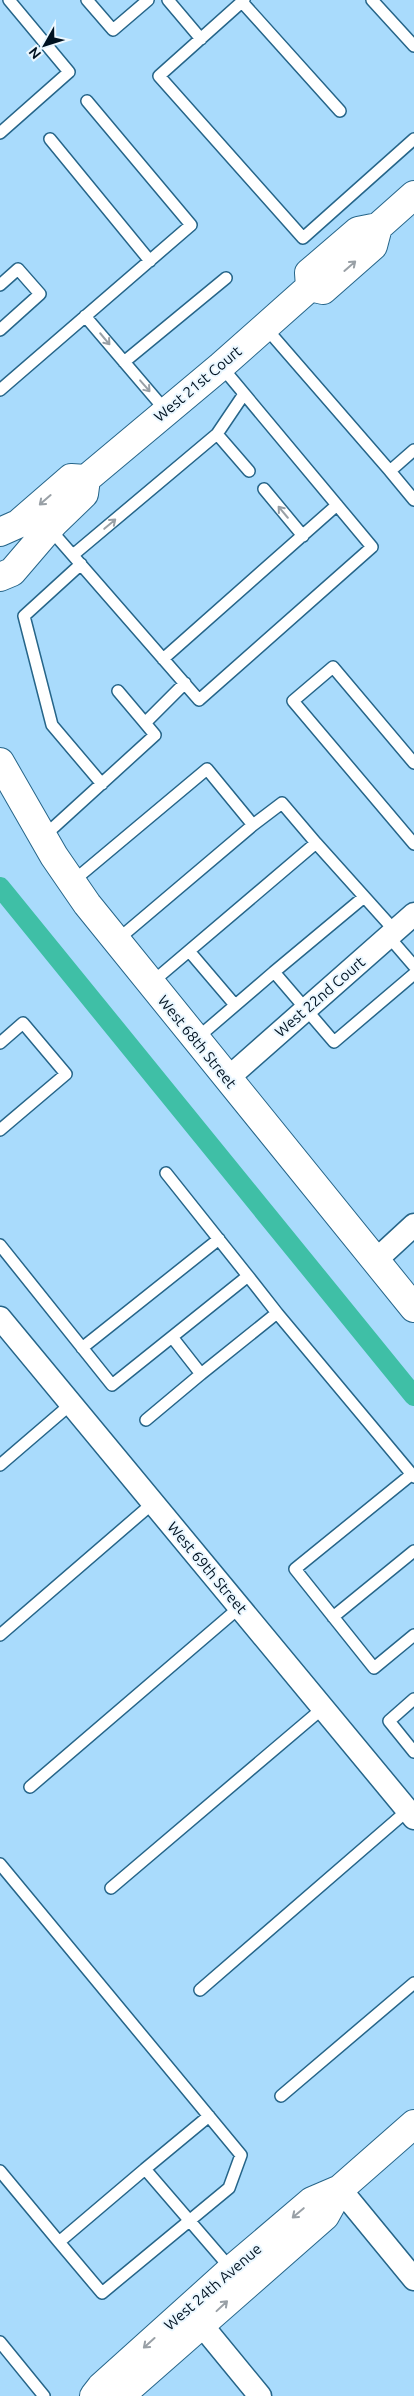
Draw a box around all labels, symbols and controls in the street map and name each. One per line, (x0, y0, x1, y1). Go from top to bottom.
north arrow (20, 20, 70, 70)
text: N (25, 44, 44, 62)
one-way arrow (343, 261, 356, 272)
one-way arrow (99, 332, 110, 345)
street label: West 21st Court (151, 342, 245, 425)
one-way arrow (140, 380, 151, 393)
one-way arrow (39, 495, 52, 506)
one-way arrow (278, 506, 289, 519)
one-way arrow (104, 518, 117, 529)
street label: West 22nd Court (271, 953, 368, 1040)
street label: West 68th Street (155, 992, 240, 1092)
street label: West 69th Street (164, 1518, 251, 1617)
one-way arrow (292, 2207, 305, 2218)
street label: West 24th Avenue (161, 2240, 265, 2333)
one-way arrow (216, 2300, 229, 2312)
one-way arrow (143, 2337, 156, 2349)

